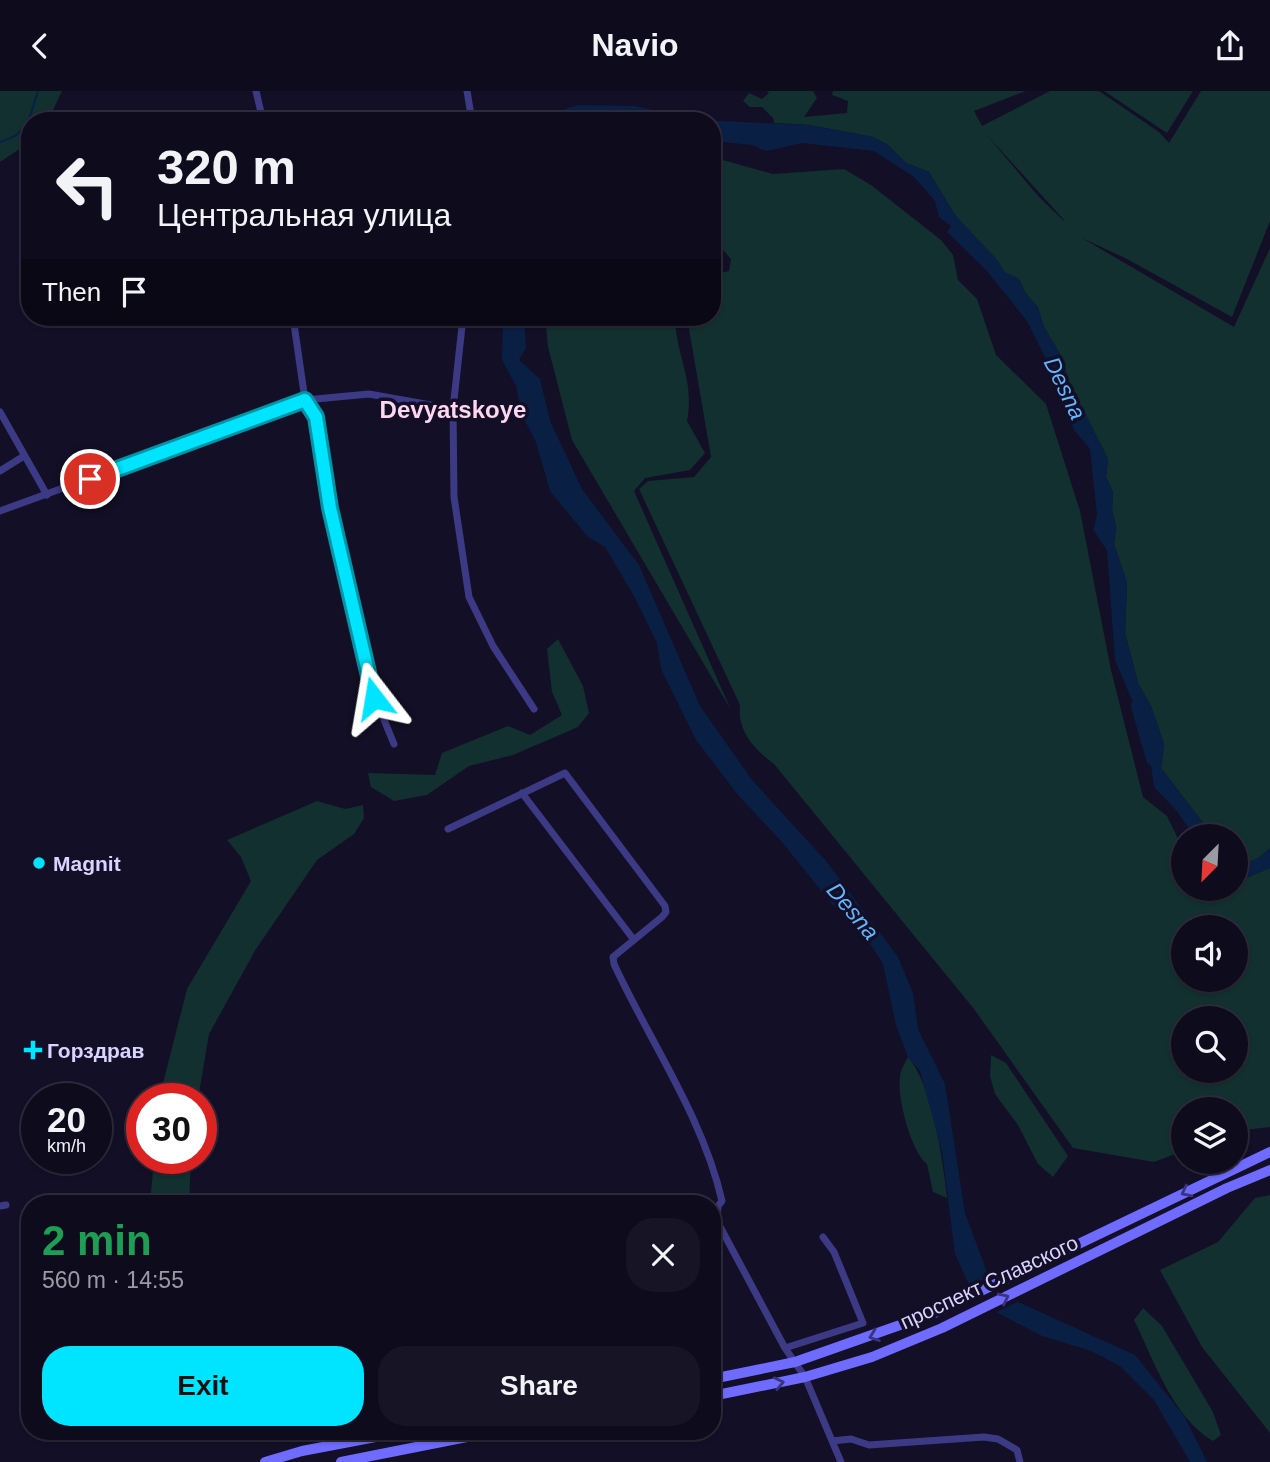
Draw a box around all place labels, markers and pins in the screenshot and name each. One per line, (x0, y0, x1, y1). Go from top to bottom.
pin (60, 449, 120, 509)
place label: Magnit (53, 852, 121, 875)
marker: Magnit (31, 855, 47, 871)
place label: Горздрав (47, 1039, 145, 1062)
marker: Горздрав (25, 1042, 41, 1058)

